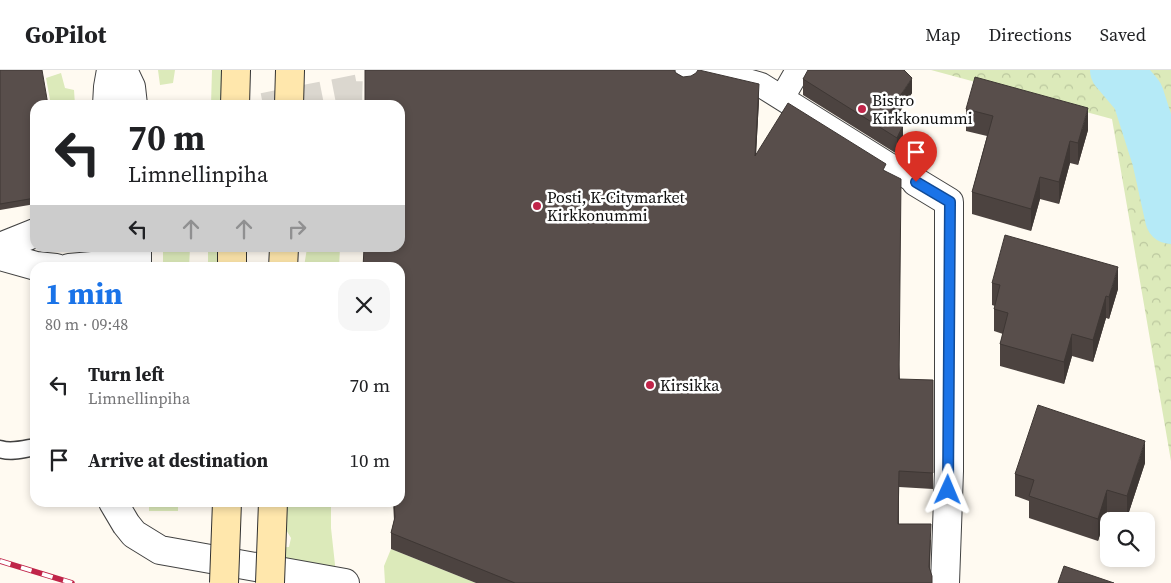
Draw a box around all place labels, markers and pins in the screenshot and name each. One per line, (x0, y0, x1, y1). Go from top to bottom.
place label: Bistro Kirkkonummi (872, 89, 973, 129)
marker: Bistro Kirkkonummi (856, 103, 868, 115)
pin (895, 131, 937, 182)
place label: Posti, K-Citymarket Kirkkonummi (547, 186, 686, 226)
marker: Posti, K-Citymarket Kirkkonummi (531, 200, 543, 212)
place label: Kirsikka (660, 374, 720, 396)
marker: Kirsikka (644, 379, 656, 391)

